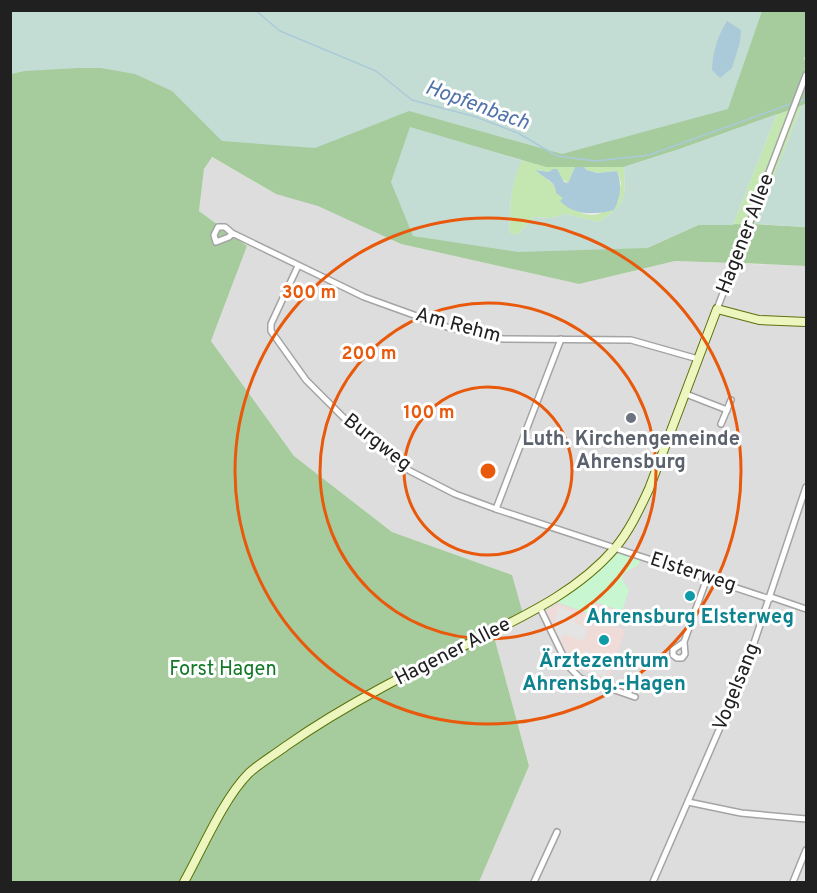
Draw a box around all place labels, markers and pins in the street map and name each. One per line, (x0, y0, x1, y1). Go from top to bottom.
marker: Luth. Kirchengemeinde Ahrensburg (624, 411, 638, 425)
place label: Luth. Kirchengemeinde Ahrensburg (522, 427, 740, 476)
centre of rings (478, 461, 498, 481)
marker: Ahrensburg Elsterweg (683, 589, 697, 603)
place label: Ahrensburg Elsterweg (586, 605, 794, 631)
marker: Ärztezentrum Ahrensbg.-Hagen (597, 633, 611, 647)
place label: Ärztezentrum Ahrensbg.-Hagen (522, 648, 686, 698)

